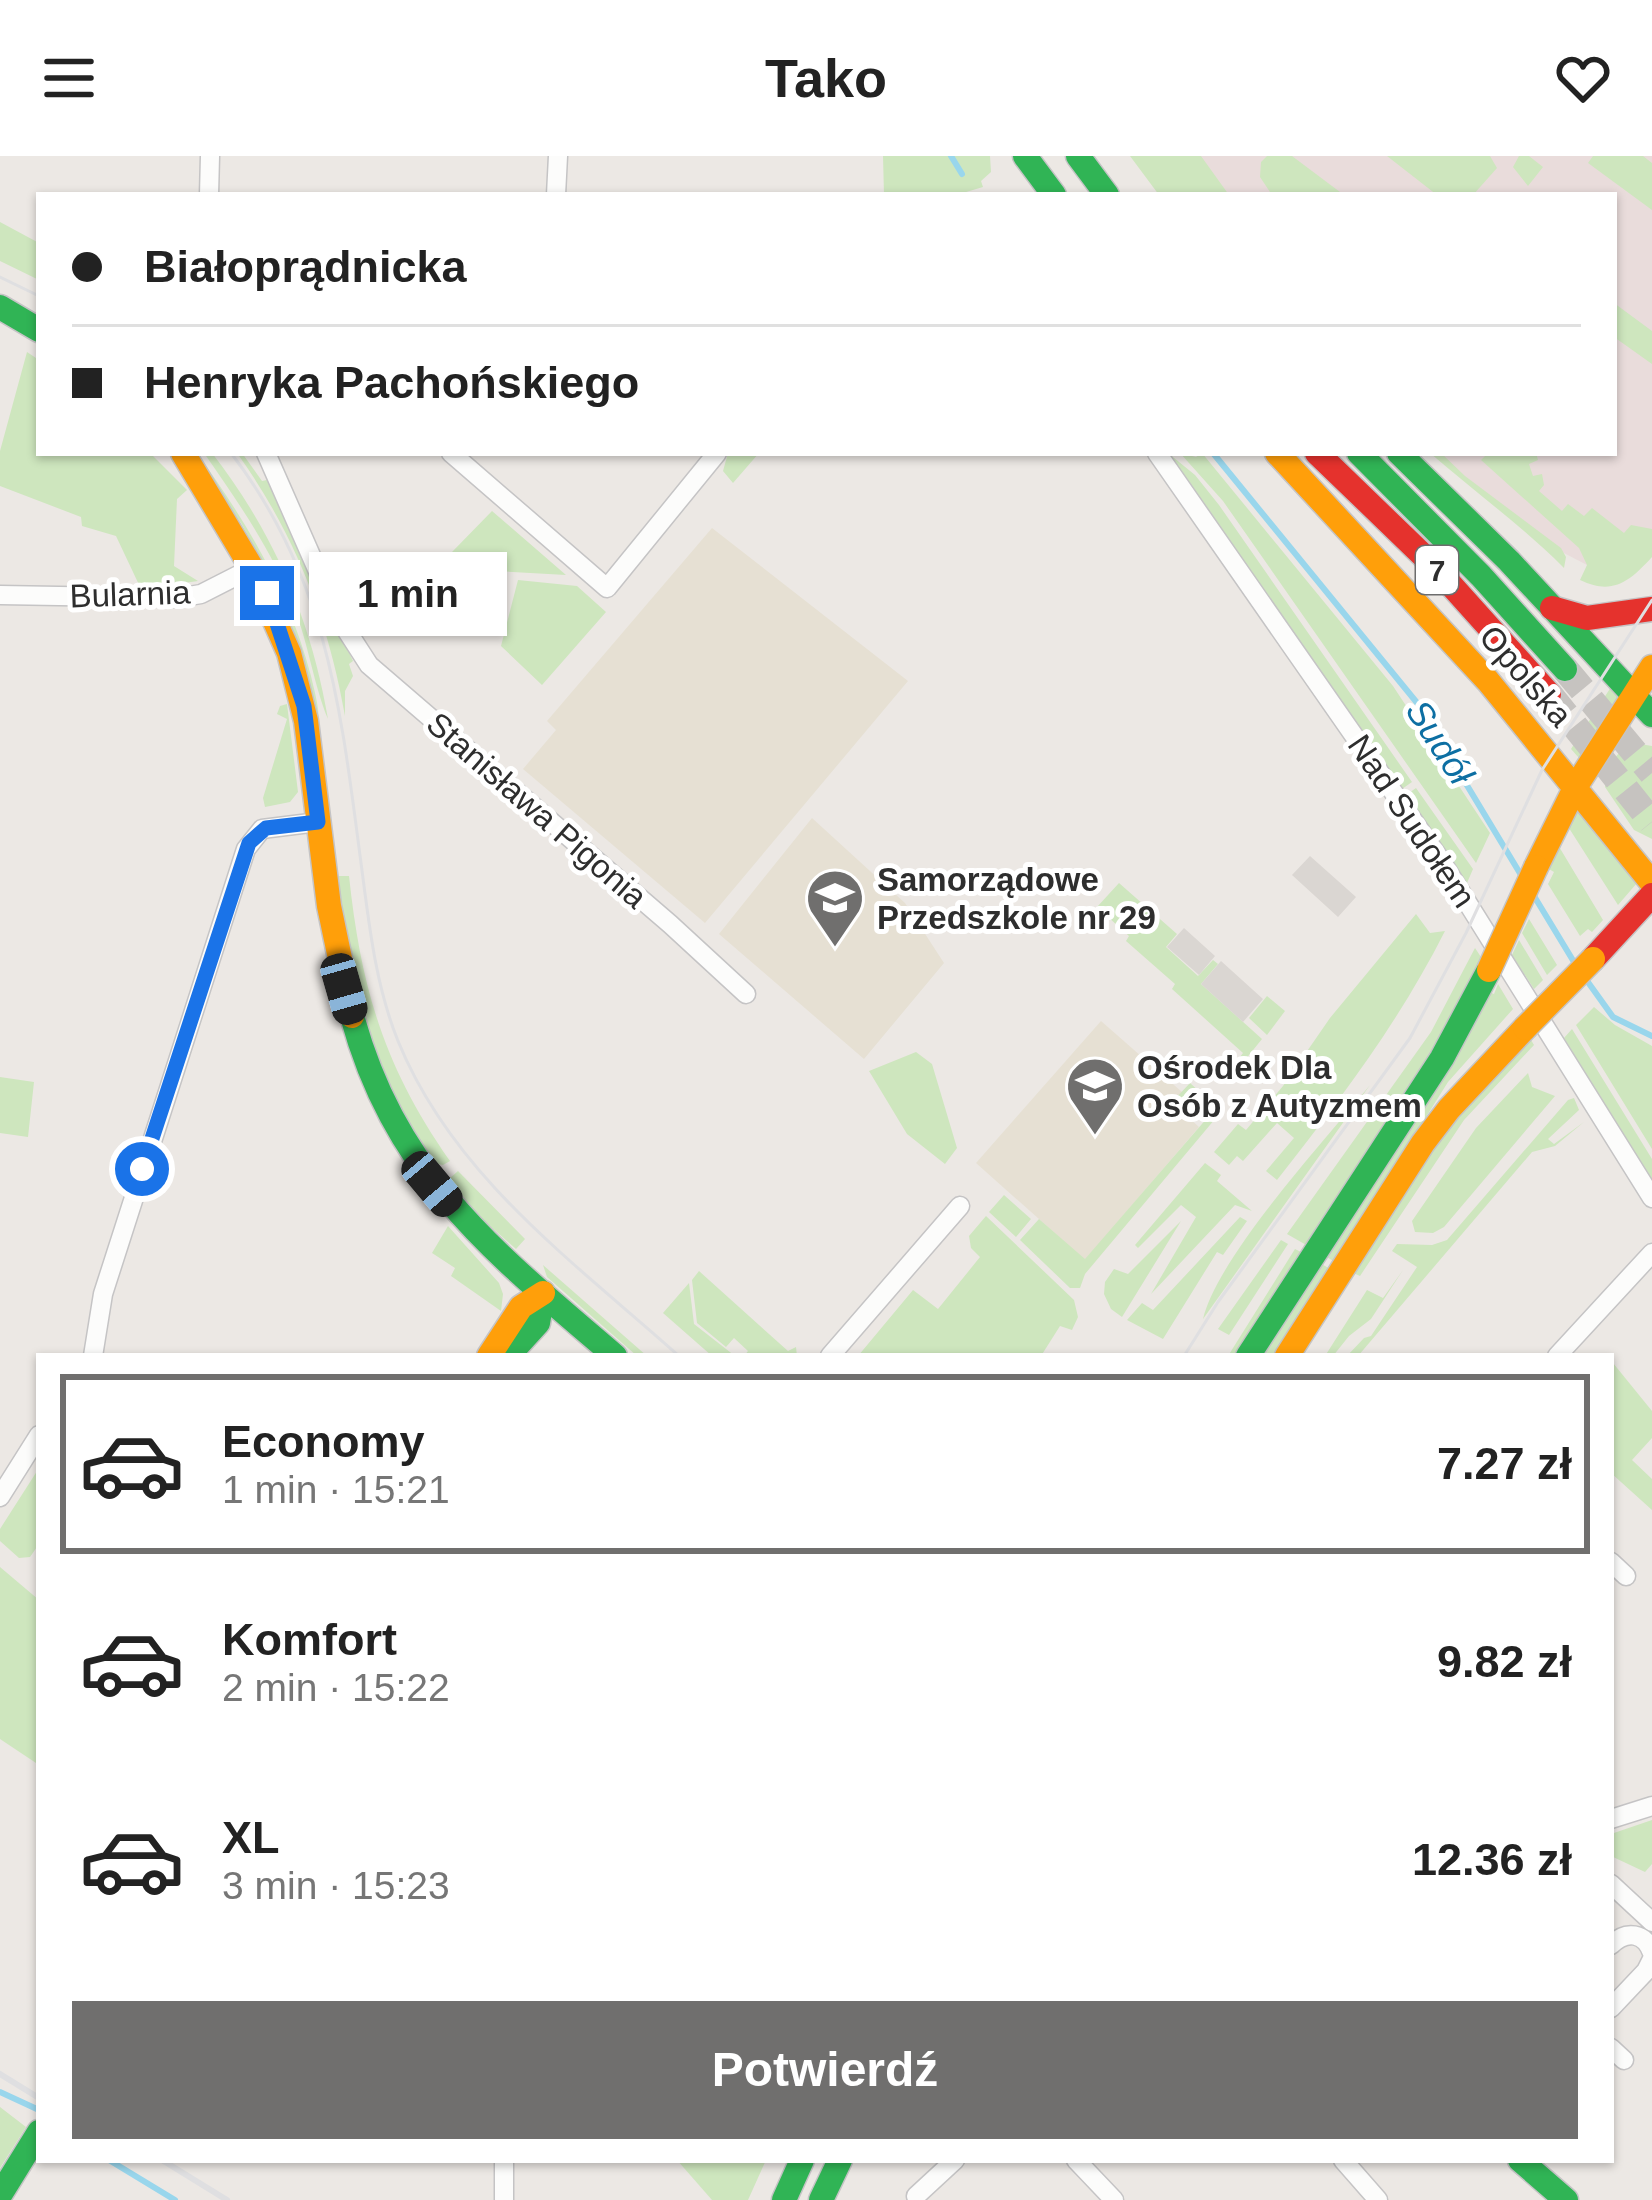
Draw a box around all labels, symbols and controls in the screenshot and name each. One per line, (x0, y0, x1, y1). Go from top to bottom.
icon: menu (36, 45, 102, 111)
icon: heart (1550, 45, 1616, 111)
text: Tako (765, 48, 887, 108)
text: Białoprądnicka (144, 241, 467, 292)
text: Henryka Pachońskiego (144, 357, 639, 408)
road number: 7 (1416, 546, 1458, 594)
callout: 1 min (309, 551, 507, 635)
route end (240, 566, 294, 620)
text: 1 min (357, 572, 459, 615)
street label: Bularnia (69, 573, 192, 615)
street label: Opolska (1472, 618, 1580, 734)
water label: Sudół (1398, 692, 1483, 793)
street label: Stanisława Pigonia (420, 705, 655, 916)
street label: Nad Sudołem (1341, 728, 1483, 914)
place label: Samorządowe Przedszkole nr 29 (877, 861, 1156, 936)
school or university icon: Samorządowe Przedszkole nr 29 (804, 867, 866, 949)
car (317, 949, 371, 1029)
place label: Ośrodek Dla Osób z Autyzmem (1137, 1049, 1422, 1124)
school or university icon: Ośrodek Dla Osób z Autyzmem (1064, 1055, 1126, 1137)
route start (115, 1142, 169, 1196)
car (395, 1145, 469, 1223)
icon: car (78, 1410, 186, 1518)
text: Economy (222, 1416, 425, 1467)
text: 7.27 zł (1437, 1438, 1572, 1489)
text: 1 min · 15:21 (222, 1468, 450, 1511)
icon: car (78, 1608, 186, 1716)
text: Komfort (222, 1614, 397, 1665)
text: 9.82 zł (1437, 1636, 1572, 1687)
text: 2 min · 15:22 (222, 1666, 450, 1709)
icon: car (78, 1806, 186, 1914)
text: XL (222, 1812, 280, 1863)
text: 12.36 zł (1412, 1834, 1572, 1885)
text: 3 min · 15:23 (222, 1864, 450, 1907)
button: Potwierdź (72, 2001, 1578, 2139)

